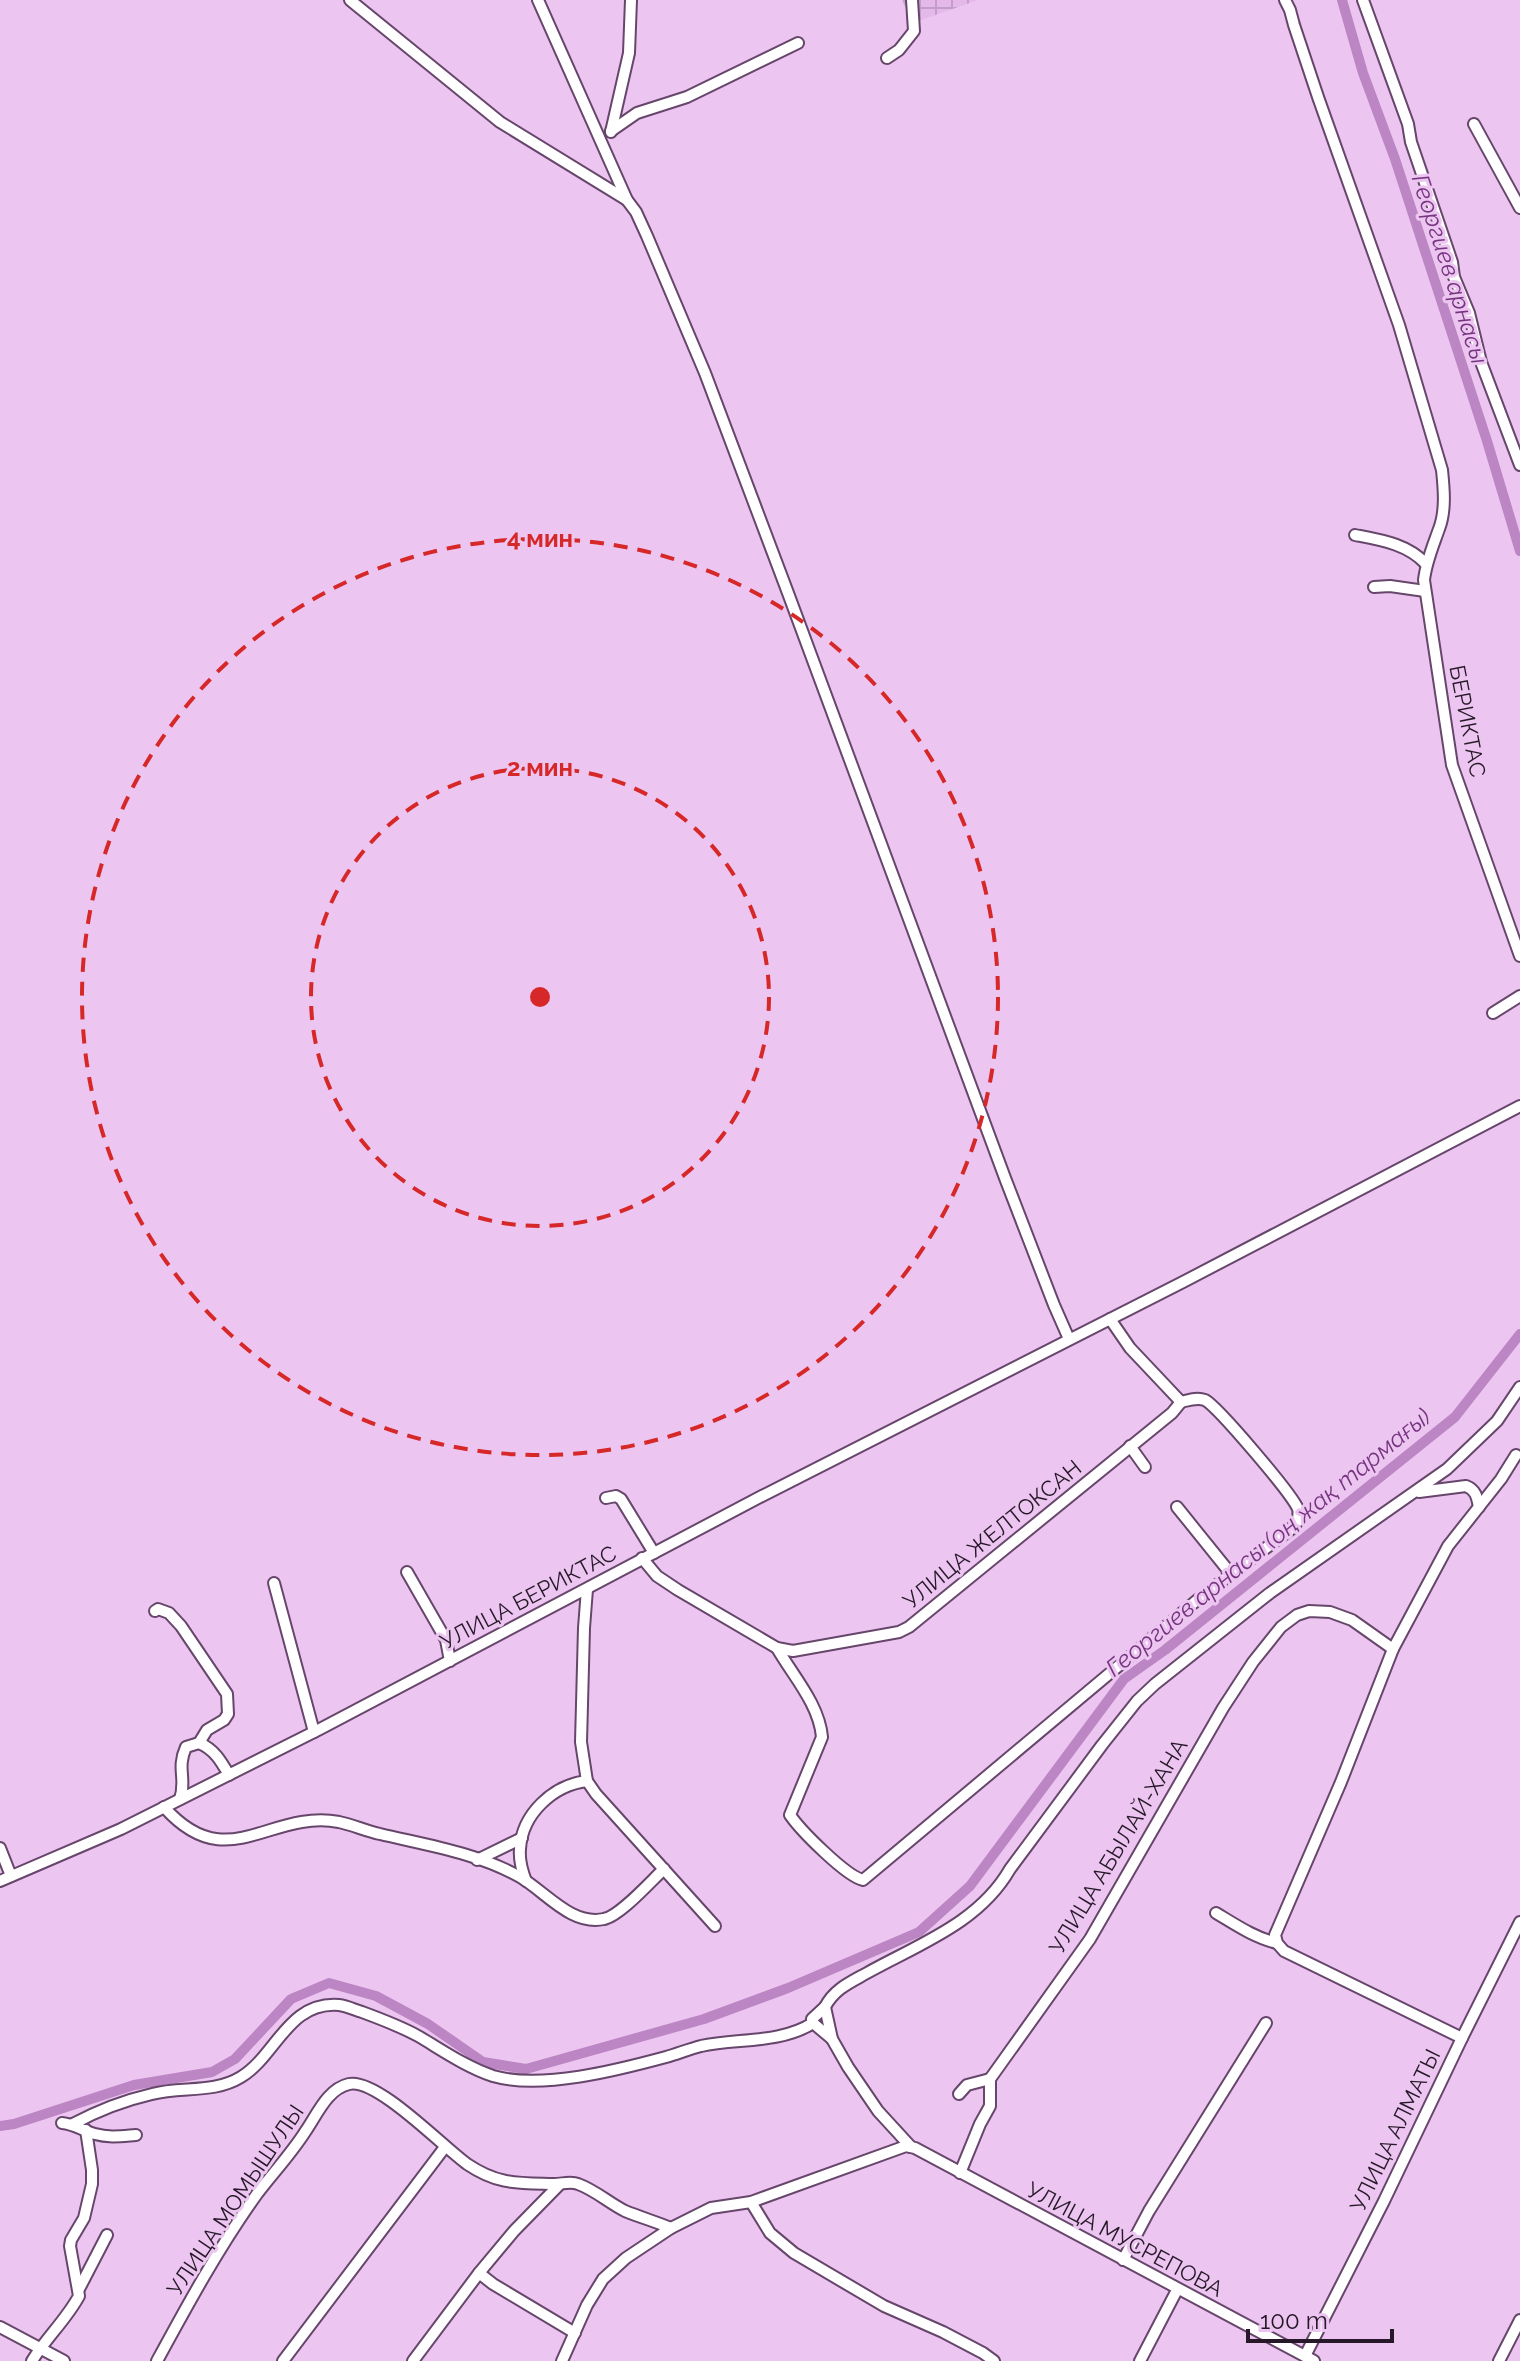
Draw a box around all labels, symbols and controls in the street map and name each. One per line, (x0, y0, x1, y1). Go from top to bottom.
water label: Георгиев арнасы (1406, 171, 1494, 367)
text: 4 мин (507, 524, 573, 553)
street label: БЕРИКТАС (1444, 663, 1492, 779)
text: 2 мин (507, 753, 573, 782)
centre of rings (526, 983, 554, 1011)
water label: Георгиев арнасы (оң жақ тармағы) (1100, 1402, 1436, 1682)
street label: УЛИЦА ЖЕЛТОКСАН (898, 1454, 1086, 1614)
street label: УЛИЦА БЕРИКТАС (436, 1540, 620, 1654)
street label: УЛИЦА АБЫЛАЙ-ХАНА (1044, 1734, 1192, 1958)
street label: УЛИЦА АЛМАТЫ (1344, 2045, 1446, 2215)
street label: УЛИЦА МОМЫШУЛЫ (161, 2099, 309, 2301)
street label: УЛИЦА МУСРЕПОВА (1022, 2176, 1228, 2302)
scale bar (1248, 2293, 1392, 2343)
text: 100 m (1260, 2306, 1328, 2335)

